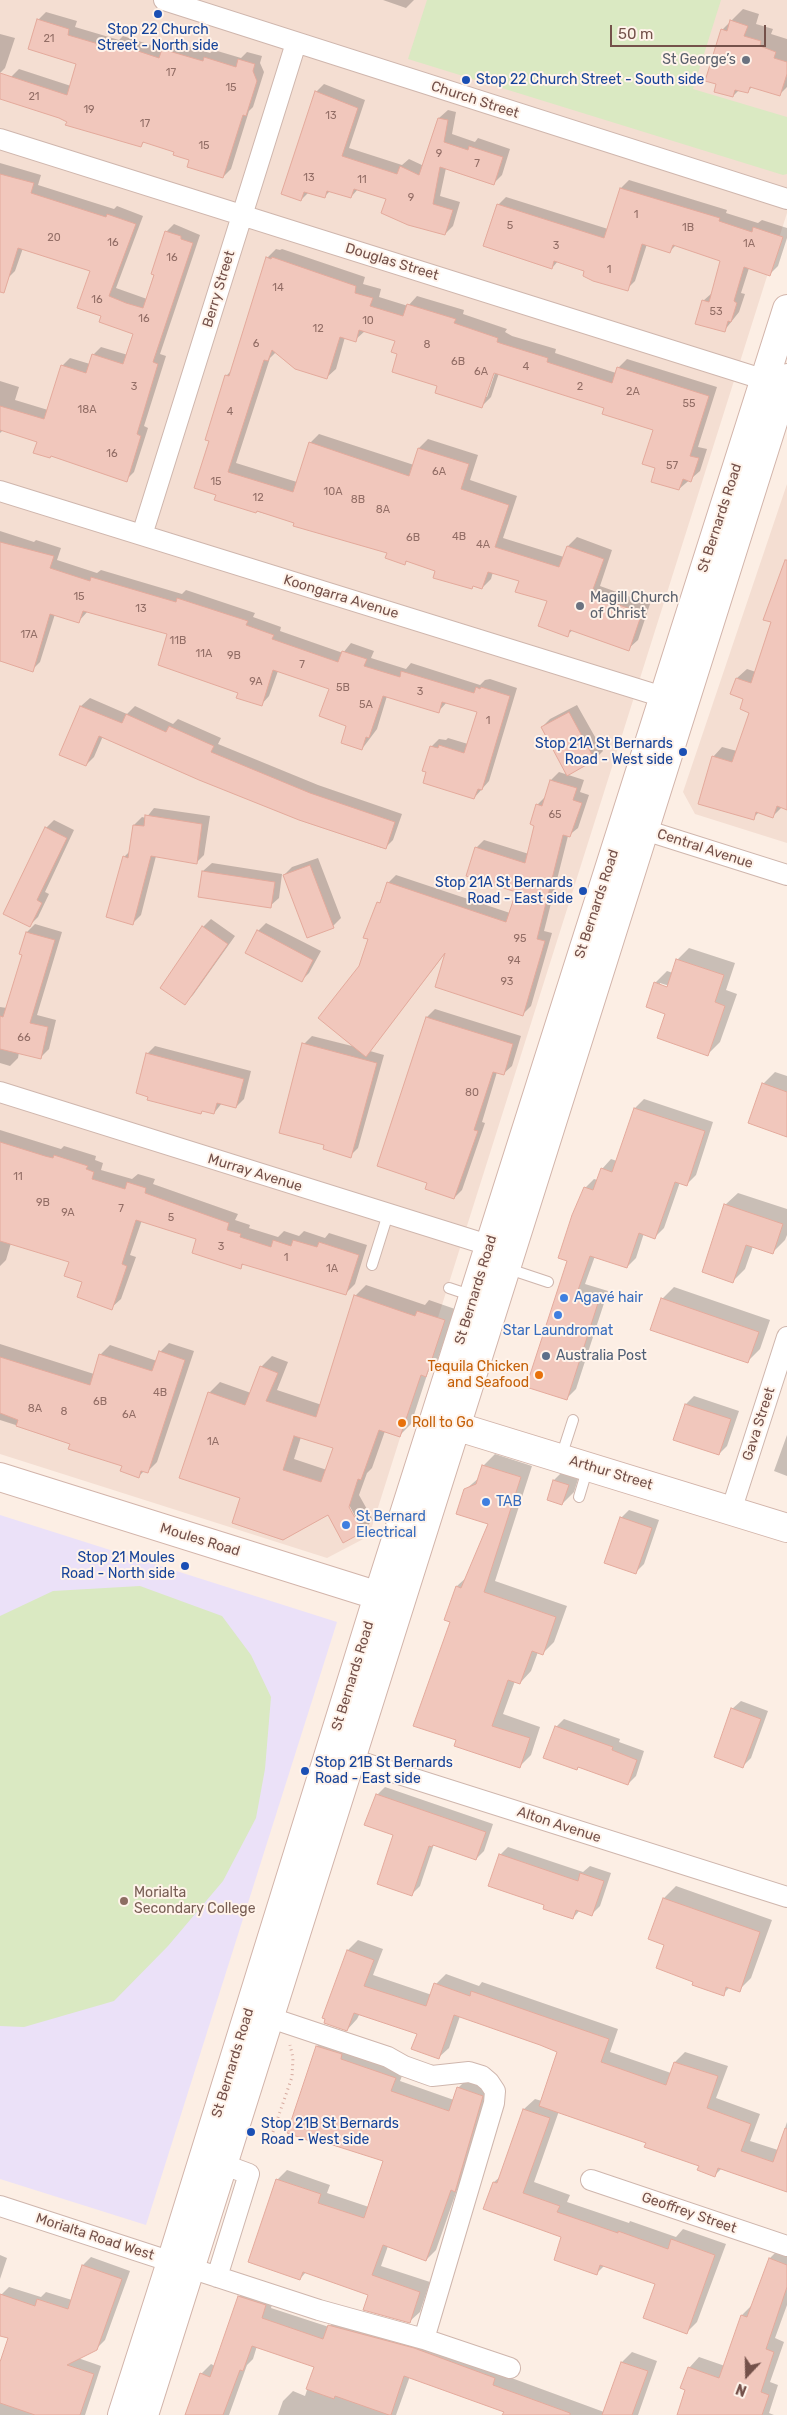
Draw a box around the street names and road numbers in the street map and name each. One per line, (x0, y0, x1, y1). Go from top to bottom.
street label: Church Street (429, 78, 521, 122)
street label: Douglas Street (343, 240, 441, 284)
street label: Berry Street (199, 249, 239, 329)
street label: St Bernards Road (694, 461, 746, 575)
street label: Koongarra Avenue (281, 572, 401, 622)
street label: Central Avenue (655, 826, 755, 872)
street label: St Bernards Road (571, 847, 623, 961)
street label: Murray Avenue (206, 1151, 304, 1195)
street label: St Bernards Road (451, 1233, 501, 1347)
street label: Gava Street (739, 1385, 779, 1463)
street label: Arthur Street (567, 1452, 655, 1494)
street label: Moules Road (158, 1520, 242, 1560)
street label: St Bernards Road (328, 1619, 378, 1733)
street label: Alton Avenue (515, 1804, 603, 1846)
street label: St Bernards Road (208, 2006, 258, 2120)
street label: Geoffrey Street (639, 2189, 739, 2237)
street label: Morialta Road West (34, 2210, 156, 2264)

